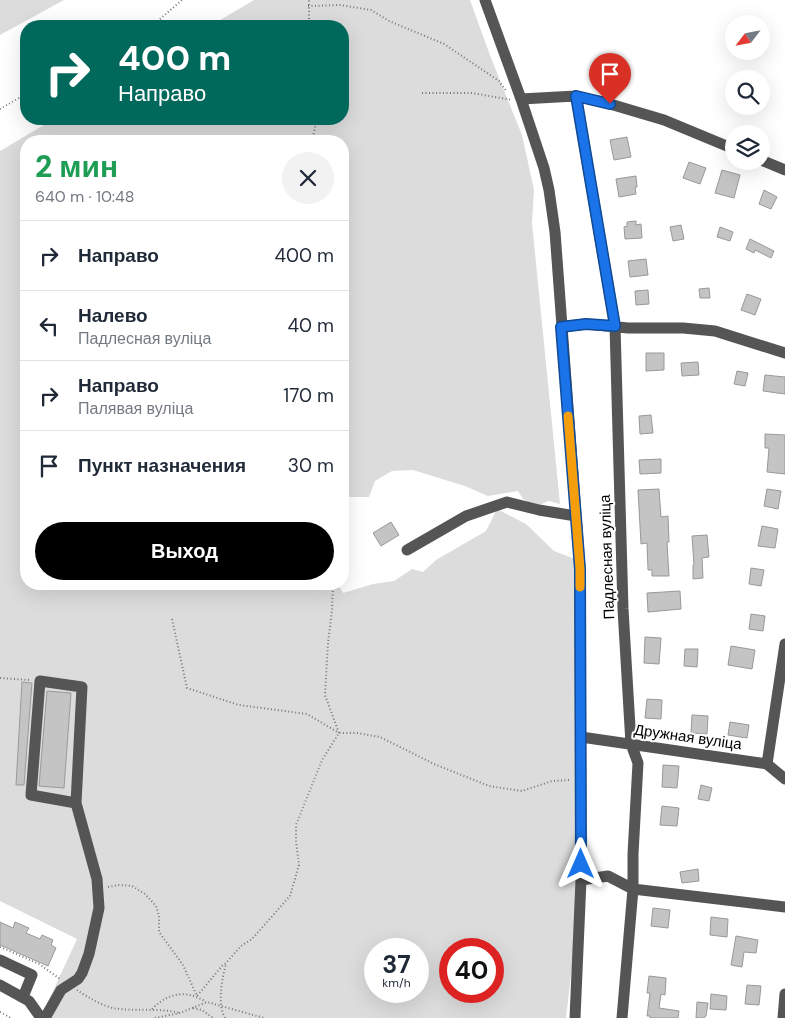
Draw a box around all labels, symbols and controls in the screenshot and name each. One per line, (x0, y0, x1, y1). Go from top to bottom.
north arrow (725, 15, 770, 60)
map controls (725, 15, 770, 170)
text: 400 m (118, 35, 231, 81)
icon: right (35, 40, 100, 105)
pin (589, 53, 631, 104)
icon: arrive (596, 60, 624, 88)
button: search (725, 70, 770, 115)
text: Направо (118, 79, 206, 108)
button: layers (725, 125, 770, 170)
text: 2 мин (35, 147, 118, 186)
button: close (282, 152, 334, 204)
text: 640 m · 10:48 (35, 186, 135, 207)
icon: right (35, 242, 63, 270)
text: Направо (78, 243, 159, 268)
text: 400 m (274, 243, 334, 268)
text: Налево (78, 303, 148, 328)
icon: left (35, 312, 63, 340)
text: 40 m (287, 313, 334, 338)
text: Падлесная вуліца (78, 328, 211, 349)
text: Направо (78, 373, 159, 398)
icon: right (35, 382, 63, 410)
text: 170 m (283, 383, 334, 408)
text: Палявая вуліца (78, 398, 193, 419)
icon: arrive (35, 452, 63, 480)
text: Пункт назначения (78, 453, 246, 478)
text: 30 m (288, 453, 334, 478)
street label: Падлесная вуліца (595, 494, 619, 620)
button: Выход (35, 522, 334, 580)
street label: Дружная вуліца (633, 720, 744, 755)
position arrow (554, 837, 606, 889)
speed limit sign: 40 (439, 938, 504, 1003)
text: 37 (382, 948, 411, 981)
text: km/h (382, 975, 411, 991)

